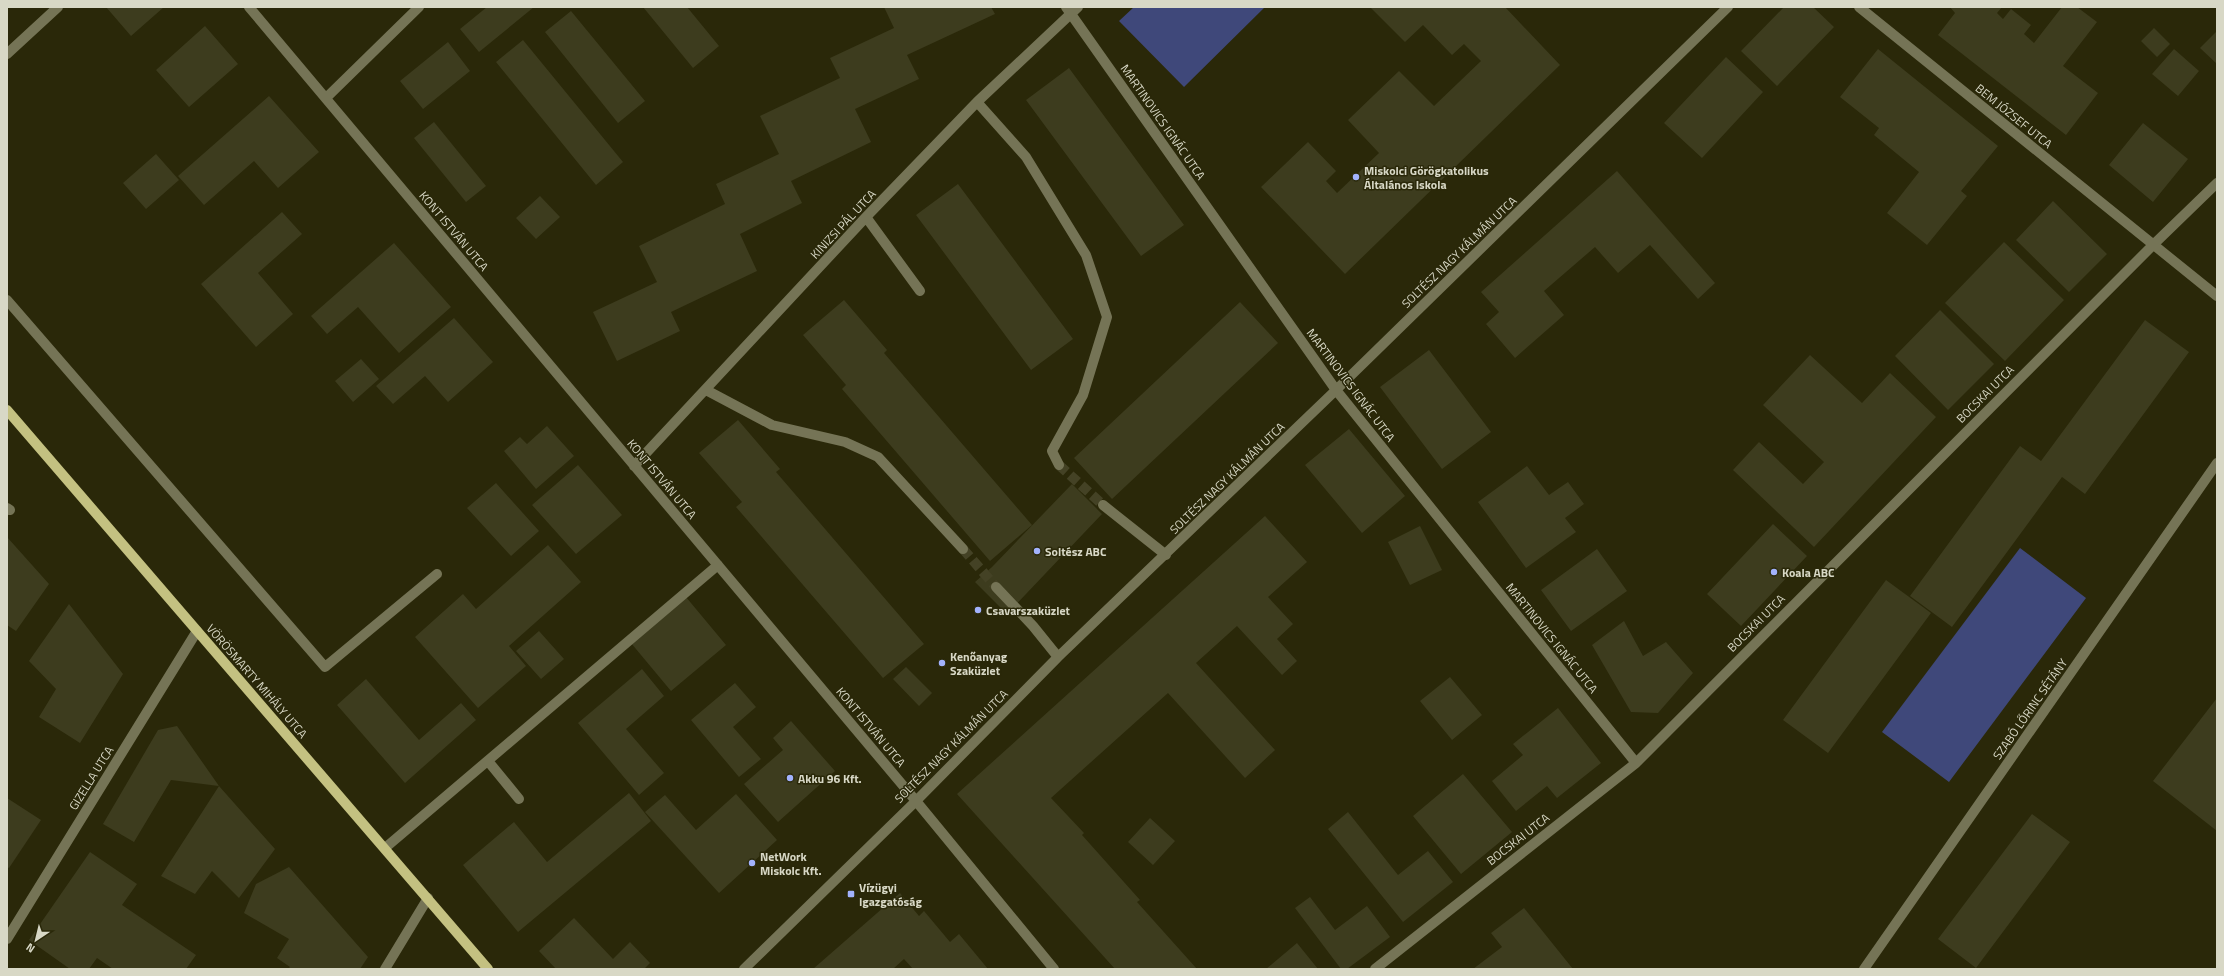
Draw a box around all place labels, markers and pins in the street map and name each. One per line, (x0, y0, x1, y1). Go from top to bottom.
place label: Miskolci Görögkatolikus Általános Iskola (1364, 161, 1489, 194)
marker: Miskolci Görögkatolikus Általános Iskola (1351, 172, 1361, 182)
place label: Soltész ABC (1045, 542, 1107, 561)
marker: Soltész ABC (1032, 546, 1042, 556)
place label: Koala ABC (1782, 563, 1835, 582)
marker: Koala ABC (1769, 567, 1779, 577)
place label: Csavarszaküzlet (986, 601, 1071, 620)
marker: Csavarszaküzlet (973, 605, 983, 615)
place label: Kenőanyag Szaküzlet (950, 647, 1008, 680)
marker: Kenőanyag Szaküzlet (937, 658, 947, 668)
place label: Akku 96 Kft. (798, 769, 862, 788)
marker: Akku 96 Kft. (785, 773, 795, 783)
place label: NetWork Miskolc Kft. (760, 847, 821, 880)
marker: NetWork Miskolc Kft. (747, 858, 757, 868)
place label: Vízügyi Igazgatóság (859, 878, 922, 911)
marker: Vízügyi Igazgatóság (846, 889, 856, 899)

